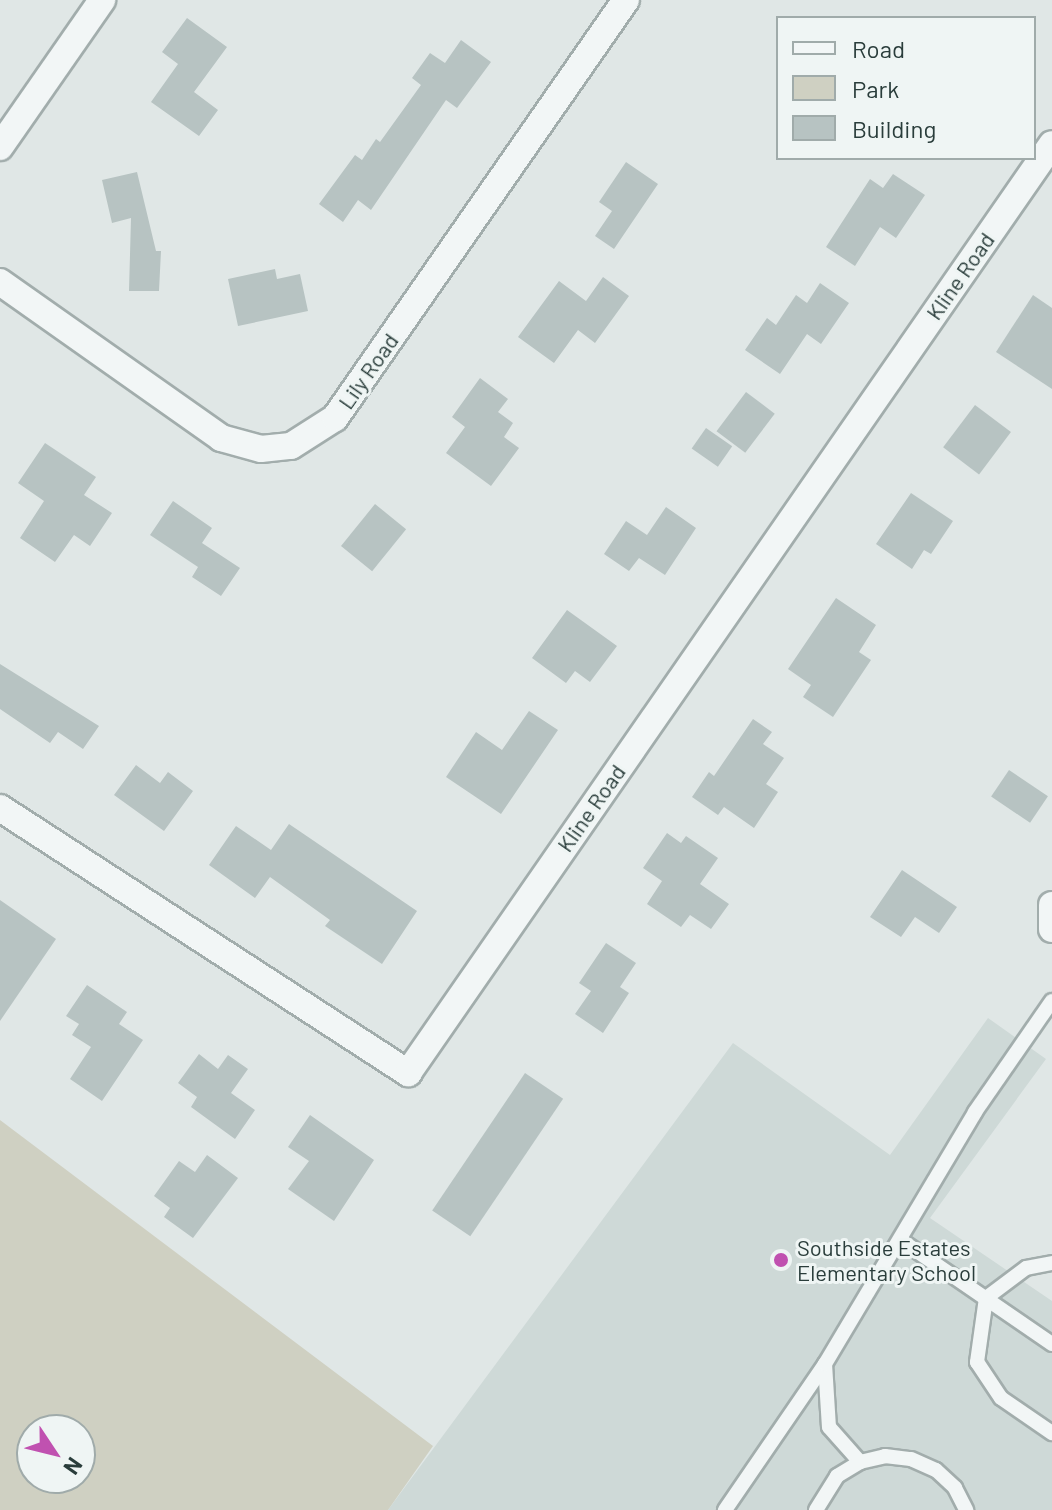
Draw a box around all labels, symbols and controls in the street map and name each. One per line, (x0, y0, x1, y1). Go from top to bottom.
legend (776, 16, 1036, 160)
text: Road (852, 34, 905, 63)
text: Park (852, 74, 899, 103)
text: Building (852, 114, 936, 143)
street label: Kline Road (920, 227, 1000, 325)
street label: Lily Road (332, 328, 404, 414)
street label: Kline Road (551, 759, 631, 857)
place label: Southside Estates Elementary School (797, 1234, 976, 1286)
marker: Southside Estates Elementary School (772, 1251, 790, 1269)
north arrow (16, 1414, 96, 1494)
text: N (59, 1453, 89, 1480)

